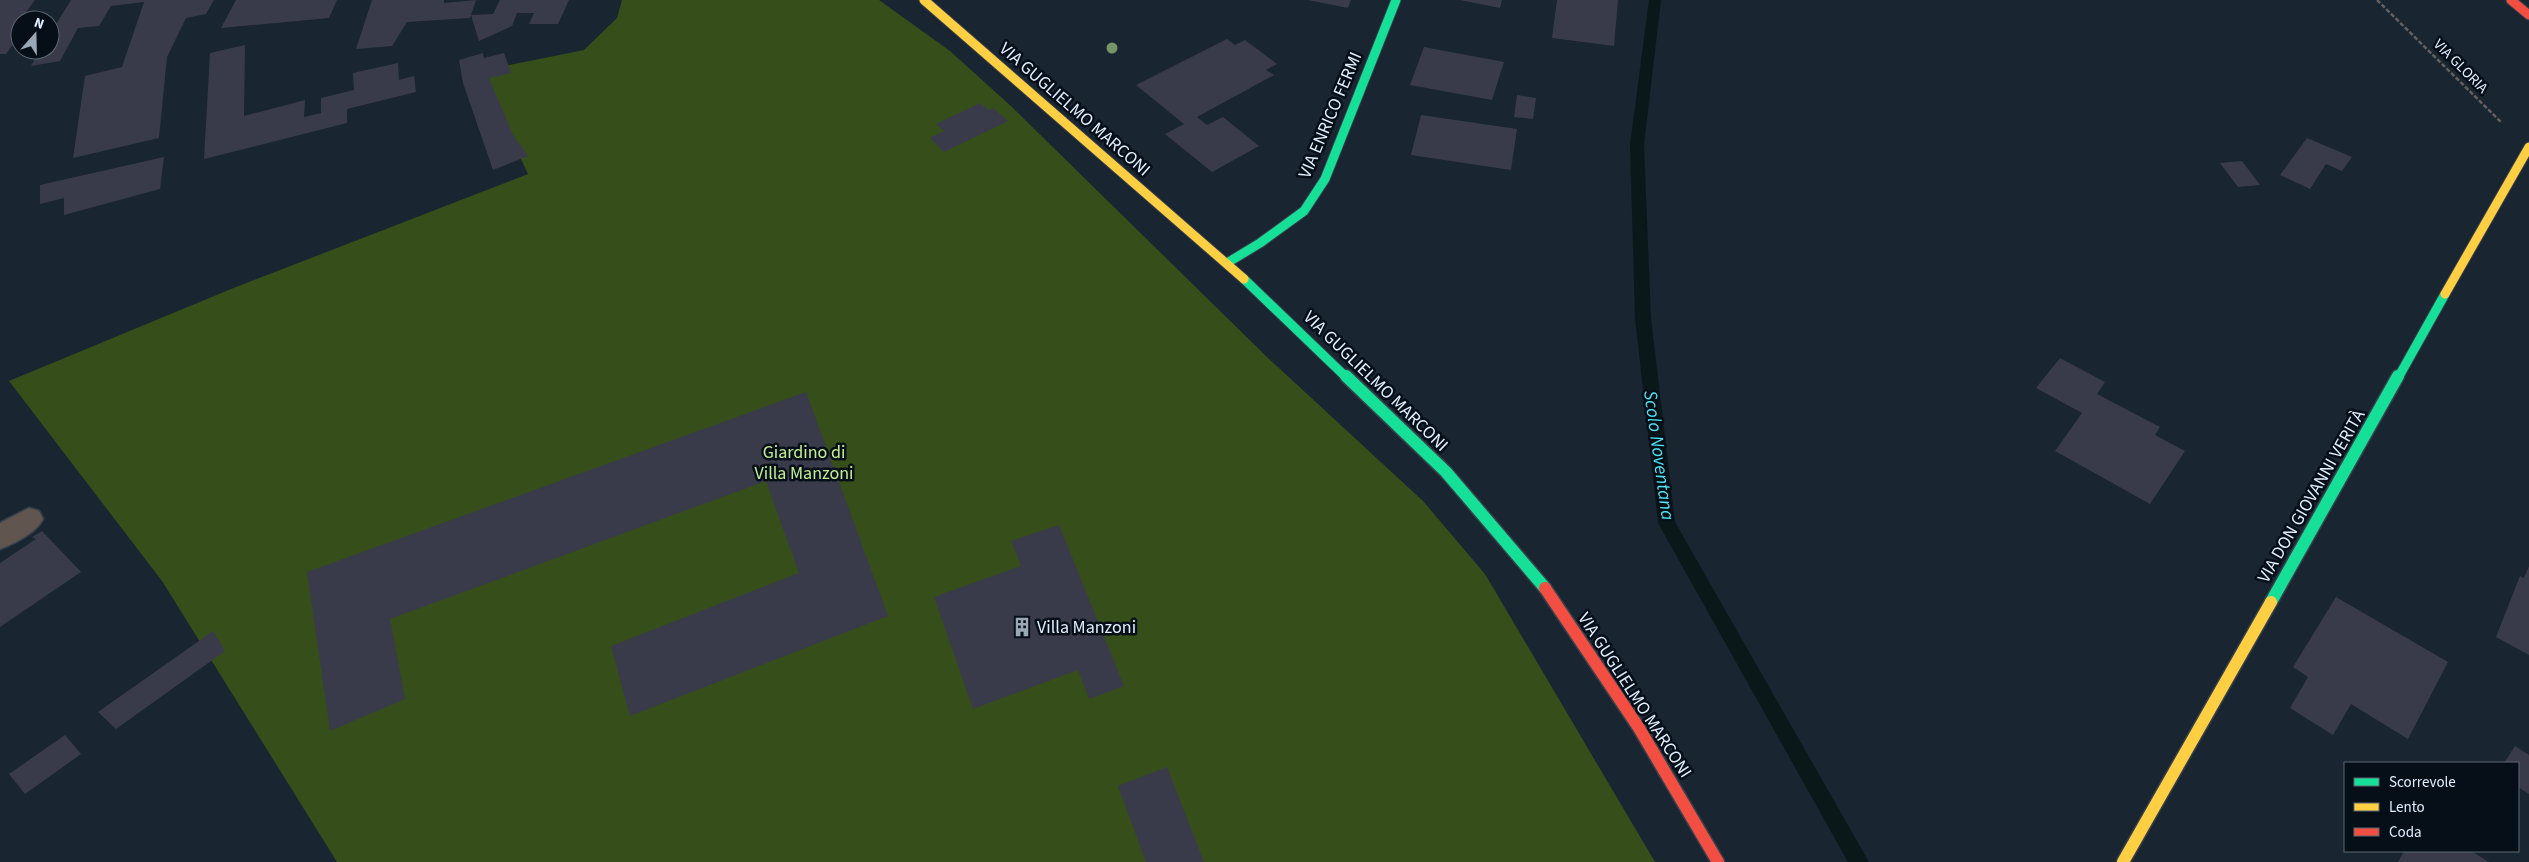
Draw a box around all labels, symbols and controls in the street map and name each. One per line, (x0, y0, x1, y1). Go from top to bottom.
north arrow (10, 10, 60, 60)
text: N (31, 13, 47, 35)
street label: VIA GLORIA (2429, 34, 2493, 99)
street label: VIA GUGLIELMO MARCONI (994, 37, 1156, 182)
street label: VIA ENRICO FERMI (1293, 48, 1368, 182)
street label: VIA GUGLIELMO MARCONI (1298, 305, 1454, 457)
water label: Scolo Noventana (1636, 389, 1681, 522)
street label: VIA DON GIOVANNI VERITÀ (2252, 405, 2371, 587)
park label: Giardino di Villa Manzoni (754, 440, 854, 486)
street label: VIA GUGLIELMO MARCONI (1572, 608, 1698, 783)
place label: Villa Manzoni (1037, 615, 1136, 640)
building icon: Villa Manzoni (1011, 616, 1033, 638)
legend (2344, 762, 2519, 852)
text: Scorrevole (2389, 772, 2456, 793)
text: Lento (2389, 797, 2425, 818)
text: Coda (2389, 822, 2422, 843)

